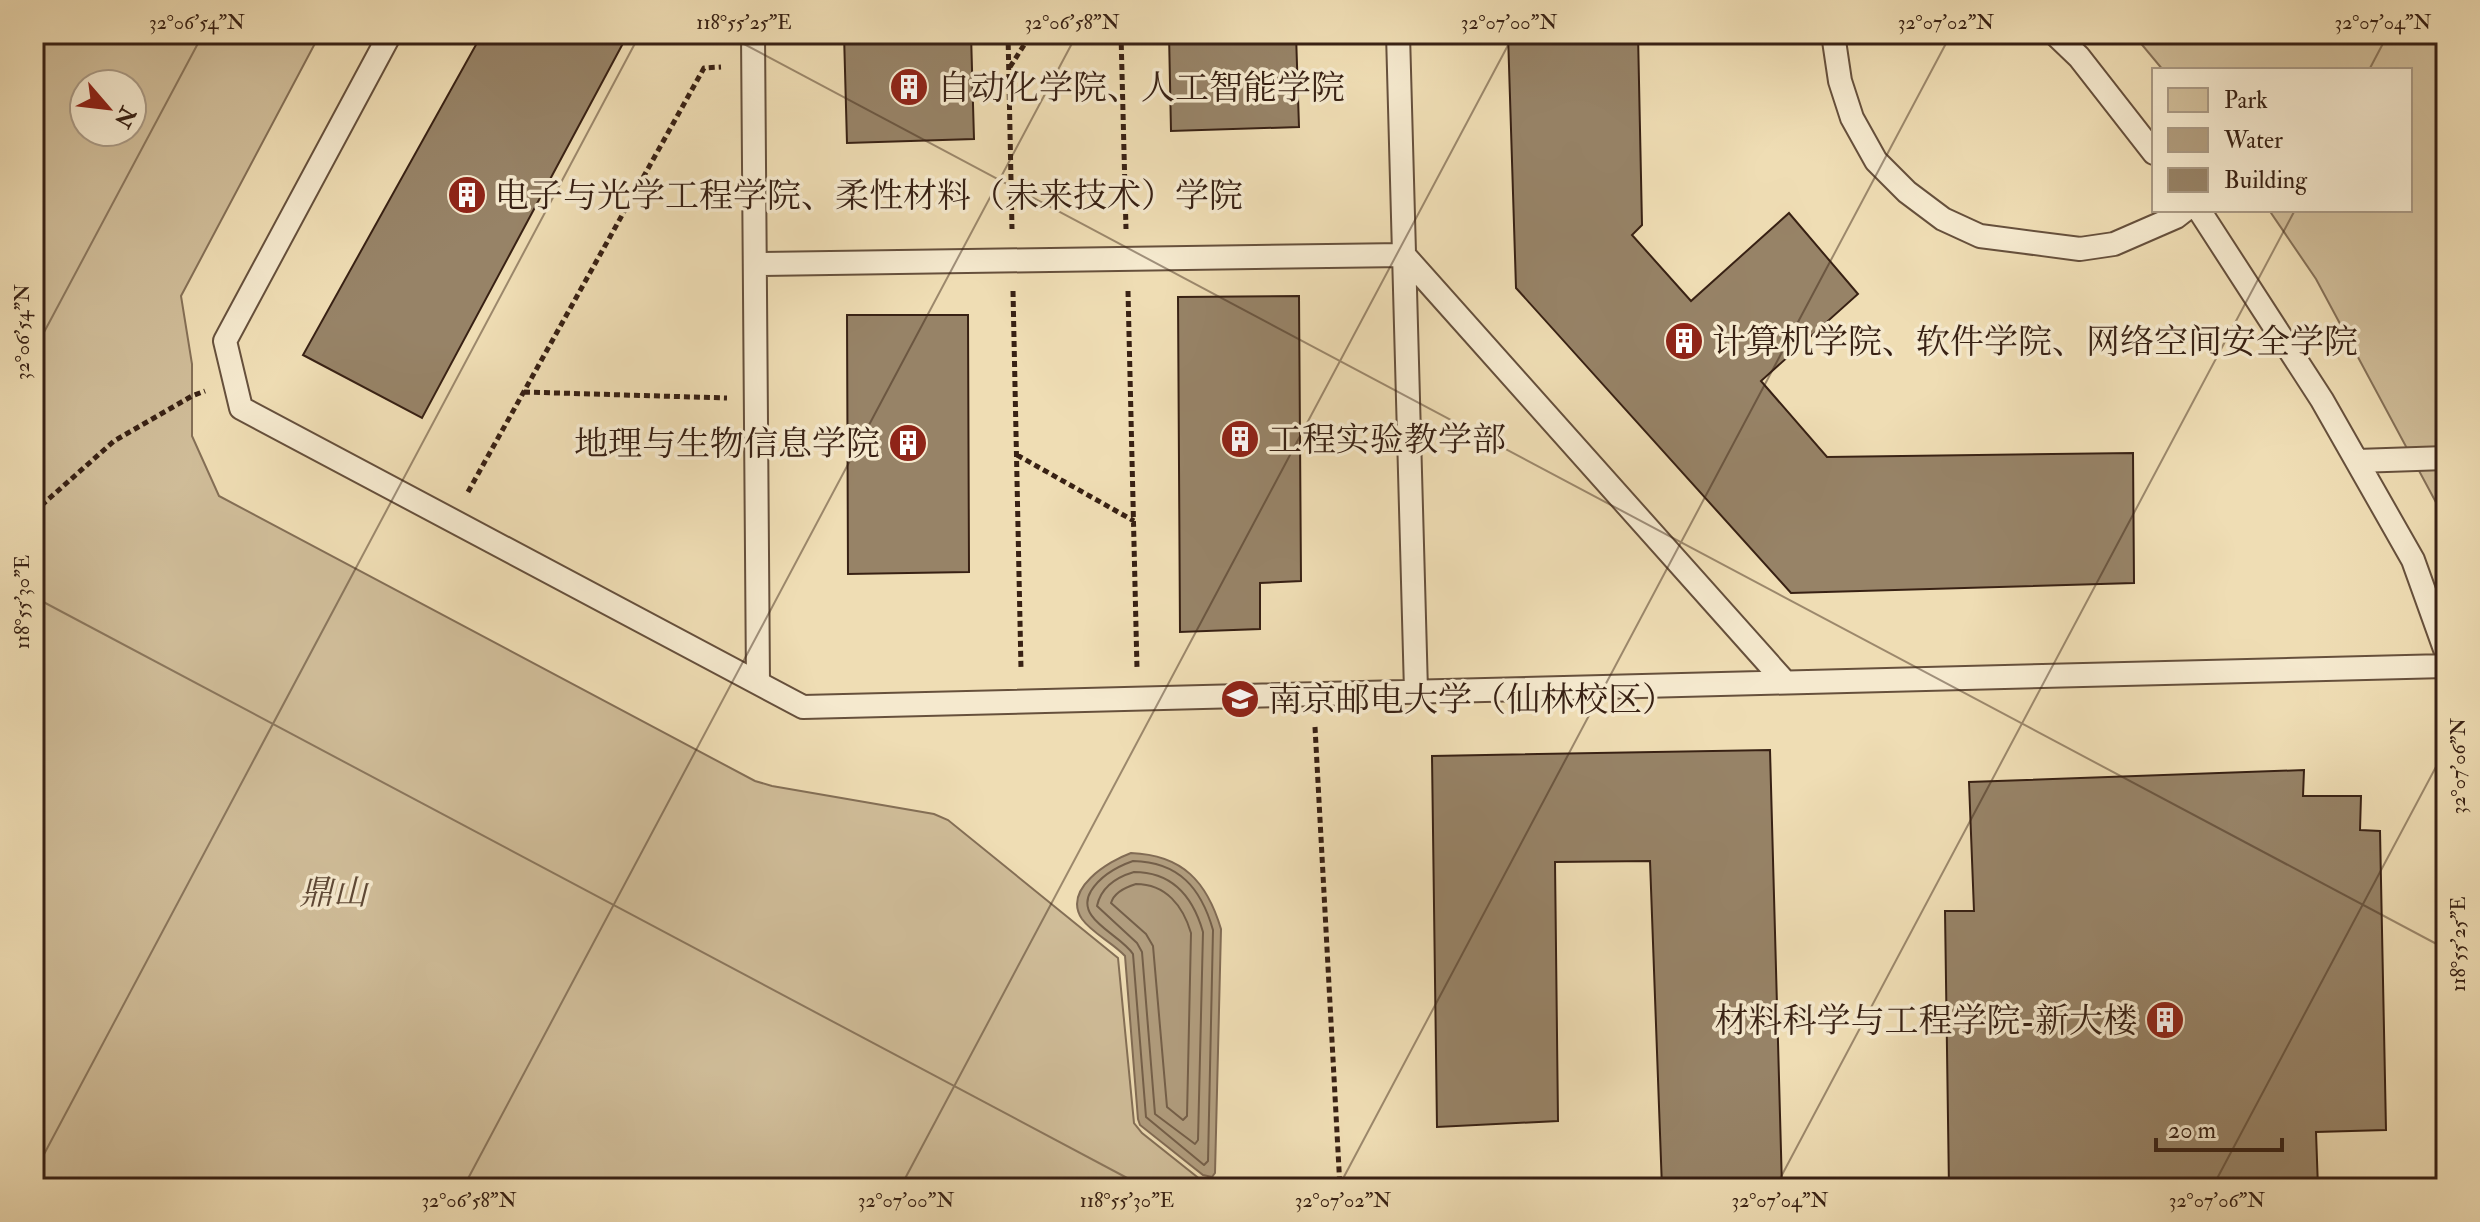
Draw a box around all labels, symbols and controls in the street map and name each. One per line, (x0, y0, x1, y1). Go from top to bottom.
text: 32°06'54"N (149, 10, 245, 35)
text: 118°55'25"E (696, 10, 792, 35)
text: 32°06'58"N (1024, 10, 1120, 35)
text: 32°07'00"N (1461, 10, 1557, 35)
text: 32°07'02"N (1898, 10, 1994, 35)
text: 32°07'04"N (2334, 10, 2432, 35)
building icon: 自动化学院、人工智能学院 (888, 66, 930, 108)
place label: 自动化学院、人工智能学院 (937, 67, 1345, 110)
north arrow (68, 68, 148, 148)
legend (2152, 68, 2412, 212)
text: Park (2224, 85, 2268, 116)
text: N (108, 101, 142, 132)
text: Water (2223, 125, 2283, 156)
text: Building (2224, 165, 2308, 196)
building icon: 电子与光学工程学院、柔性材料（未来技术）学院 (446, 174, 488, 216)
place label: 电子与光学工程学院、柔性材料（未来技术）学院 (495, 175, 1243, 218)
text: 32°06'54"N (10, 284, 35, 380)
building icon: 计算机学院、软件学院、网络空间安全学院 (1663, 320, 1705, 362)
place label: 计算机学院、软件学院、网络空间安全学院 (1712, 321, 2358, 364)
building icon: 工程实验教学部 (1219, 418, 1261, 460)
place label: 工程实验教学部 (1268, 419, 1506, 462)
building icon: 地理与生物信息学院 (887, 422, 929, 464)
place label: 地理与生物信息学院 (574, 423, 880, 466)
text: 118°55'30"E (10, 555, 35, 649)
school or university icon: 南京邮电大学（仙林校区） (1219, 678, 1261, 720)
place label: 南京邮电大学（仙林校区） (1268, 679, 1676, 722)
text: 32°07'06"N (2446, 718, 2471, 814)
park label: 鼎山 (299, 872, 370, 915)
text: 118°55'25"E (2446, 896, 2471, 992)
building icon: 材料科学与工程学院-新大楼 (2144, 999, 2186, 1041)
place label: 材料科学与工程学院-新大楼 (1715, 1000, 2137, 1043)
scale bar (2156, 1102, 2282, 1152)
text: 20 m (2168, 1115, 2217, 1146)
text: 32°06'58"N (421, 1188, 517, 1213)
text: 32°07'00"N (858, 1188, 954, 1213)
text: 118°55'30"E (1080, 1188, 1174, 1213)
text: 32°07'02"N (1295, 1188, 1391, 1213)
text: 32°07'04"N (1731, 1188, 1829, 1213)
text: 32°07'06"N (2169, 1188, 2265, 1213)

